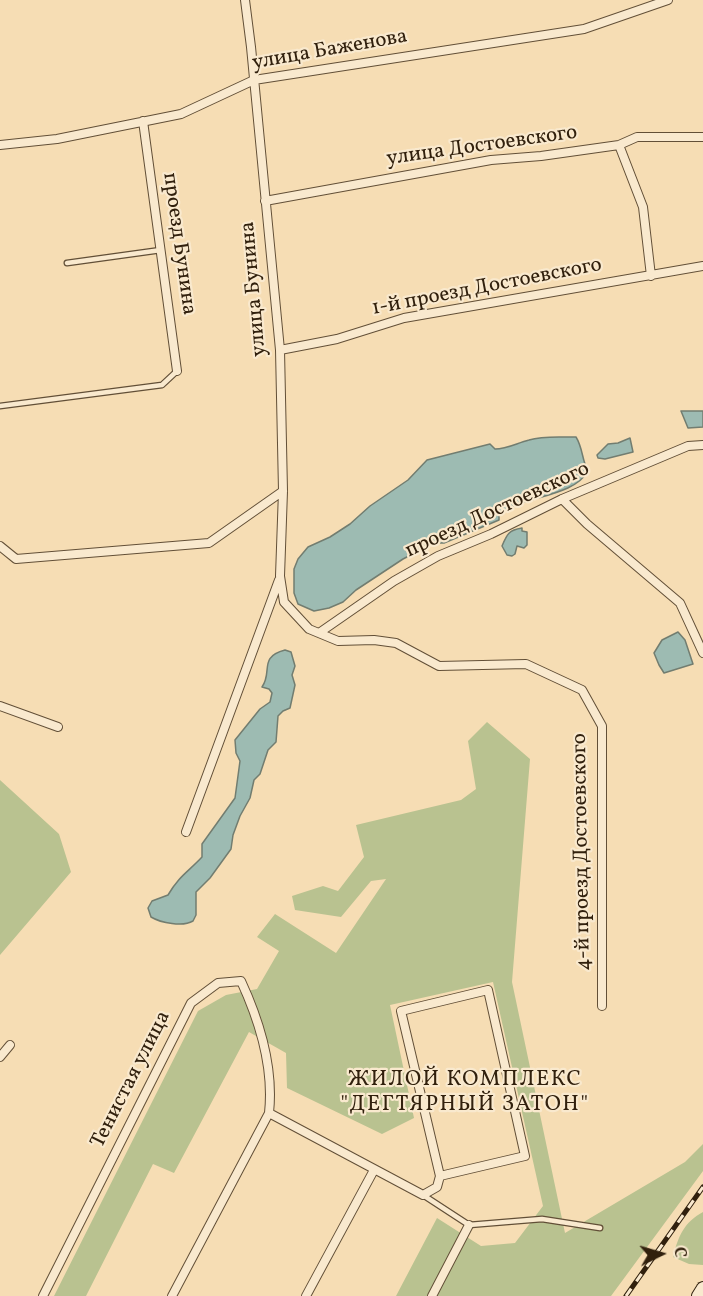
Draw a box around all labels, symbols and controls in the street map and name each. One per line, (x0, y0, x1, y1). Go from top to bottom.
street label: улица Баженова (250, 25, 410, 77)
street label: улица Достоевского (385, 121, 579, 173)
street label: проезд Бунина (156, 171, 200, 317)
street label: улица Бунина (237, 220, 273, 358)
street label: 1-й проезд Достоевского (370, 253, 604, 323)
street label: проезд Достоевского (402, 457, 594, 565)
street label: 4-й проезд Достоевского (568, 733, 598, 971)
street label: Тенистая улица (87, 1007, 177, 1153)
district label: ЖИЛОЙ КОМПЛЕКС "ДЕГТЯРНЫЙ ЗАТОН" (341, 1068, 589, 1120)
north arrow (631, 1224, 691, 1284)
text: С (668, 1246, 690, 1259)

